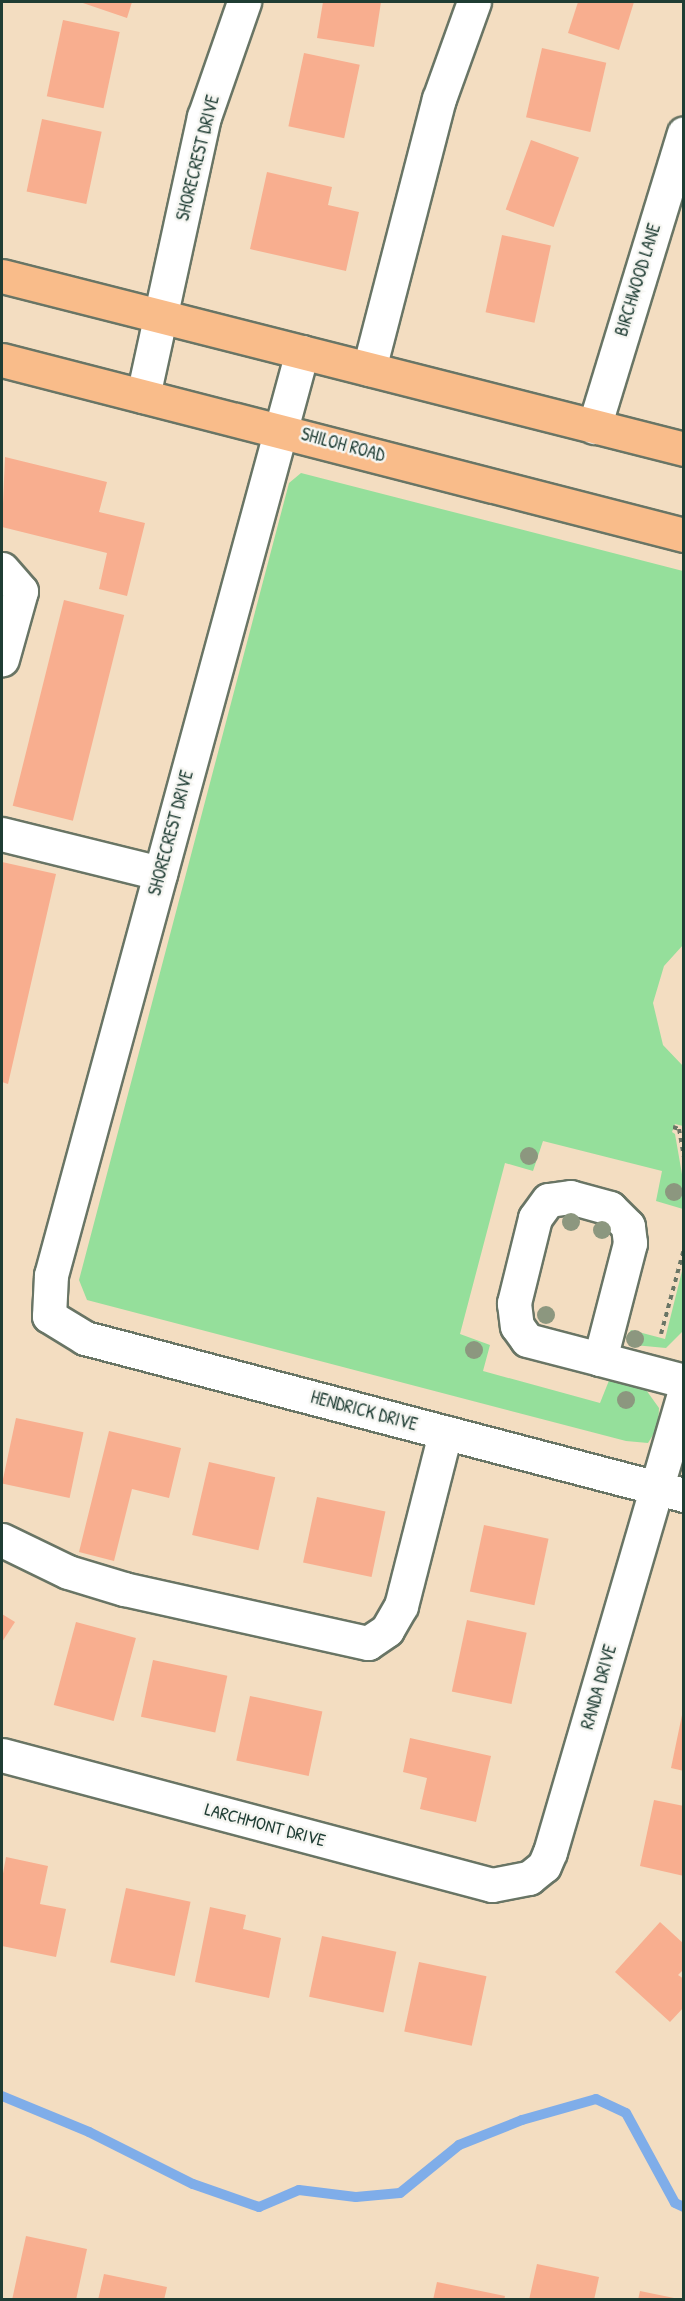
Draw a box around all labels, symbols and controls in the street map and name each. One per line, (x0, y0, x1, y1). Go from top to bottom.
street label: SHORECREST DRIVE (172, 93, 224, 223)
street label: BIRCHWOOD LANE (611, 221, 665, 339)
street label: SHILOH ROAD (299, 423, 387, 467)
street label: SHORECREST DRIVE (144, 768, 198, 898)
street label: HENDRICK DRIVE (308, 1386, 420, 1436)
street label: RANDA DRIVE (577, 1642, 621, 1732)
street label: LARCHMONT DRIVE (202, 1799, 328, 1851)

